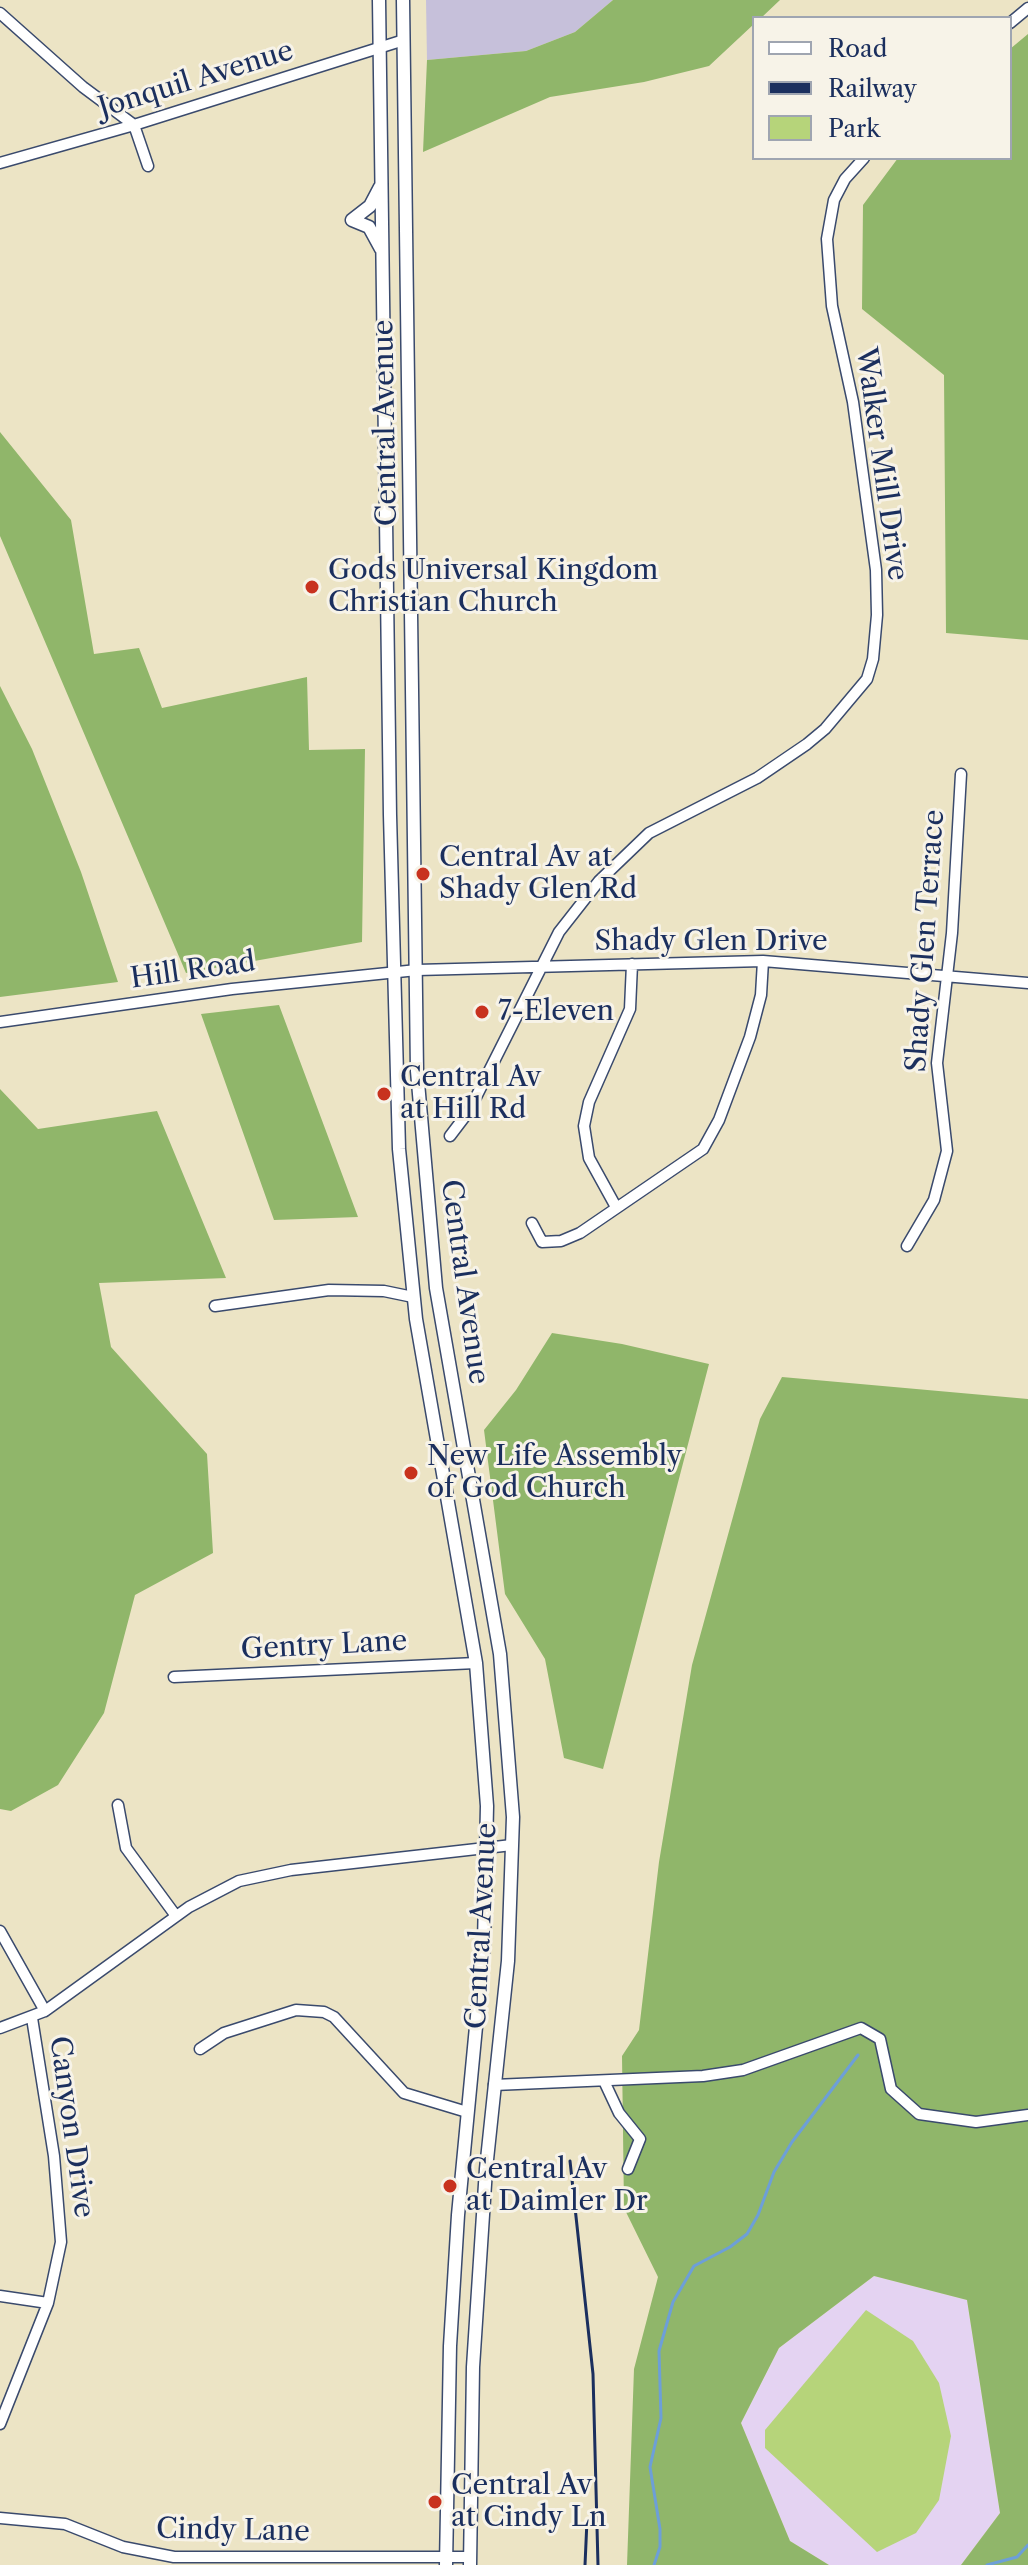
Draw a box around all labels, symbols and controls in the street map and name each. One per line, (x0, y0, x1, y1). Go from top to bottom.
legend (752, 16, 1012, 160)
street label: Jonquil Avenue (94, 34, 298, 126)
text: Road (828, 34, 887, 63)
text: Railway (828, 74, 917, 103)
text: Park (828, 114, 880, 143)
street label: Central Avenue (367, 320, 405, 526)
street label: Walker Mill Drive (848, 345, 914, 583)
place label: Gods Universal Kingdom Christian Church (328, 554, 658, 620)
marker: Gods Universal Kingdom Christian Church (303, 578, 321, 596)
street label: Shady Glen Terrace (900, 809, 952, 1073)
place label: Central Av at Shady Glen Rd (439, 841, 637, 907)
marker: Central Av at Shady Glen Rd (414, 865, 432, 883)
street label: Shady Glen Drive (594, 925, 828, 959)
street label: Hill Road (128, 946, 258, 996)
place label: 7-Eleven (498, 995, 614, 1029)
marker: 7-Eleven (473, 1003, 491, 1021)
place label: Central Av at Hill Rd (400, 1061, 541, 1127)
marker: Central Av at Hill Rd (375, 1085, 393, 1103)
street label: Central Avenue (433, 1177, 495, 1387)
place label: New Life Assembly of God Church (427, 1440, 682, 1506)
marker: New Life Assembly of God Church (402, 1464, 420, 1482)
street label: Gentry Lane (240, 1625, 408, 1667)
street label: Central Avenue (460, 1822, 504, 2030)
street label: Canyon Drive (42, 2034, 100, 2220)
place label: Central Av at Daimler Dr (466, 2153, 648, 2219)
marker: Central Av at Daimler Dr (441, 2177, 459, 2195)
place label: Central Av at Cindy Ln (451, 2469, 607, 2535)
marker: Central Av at Cindy Ln (426, 2493, 444, 2511)
street label: Cindy Lane (156, 2513, 310, 2549)

